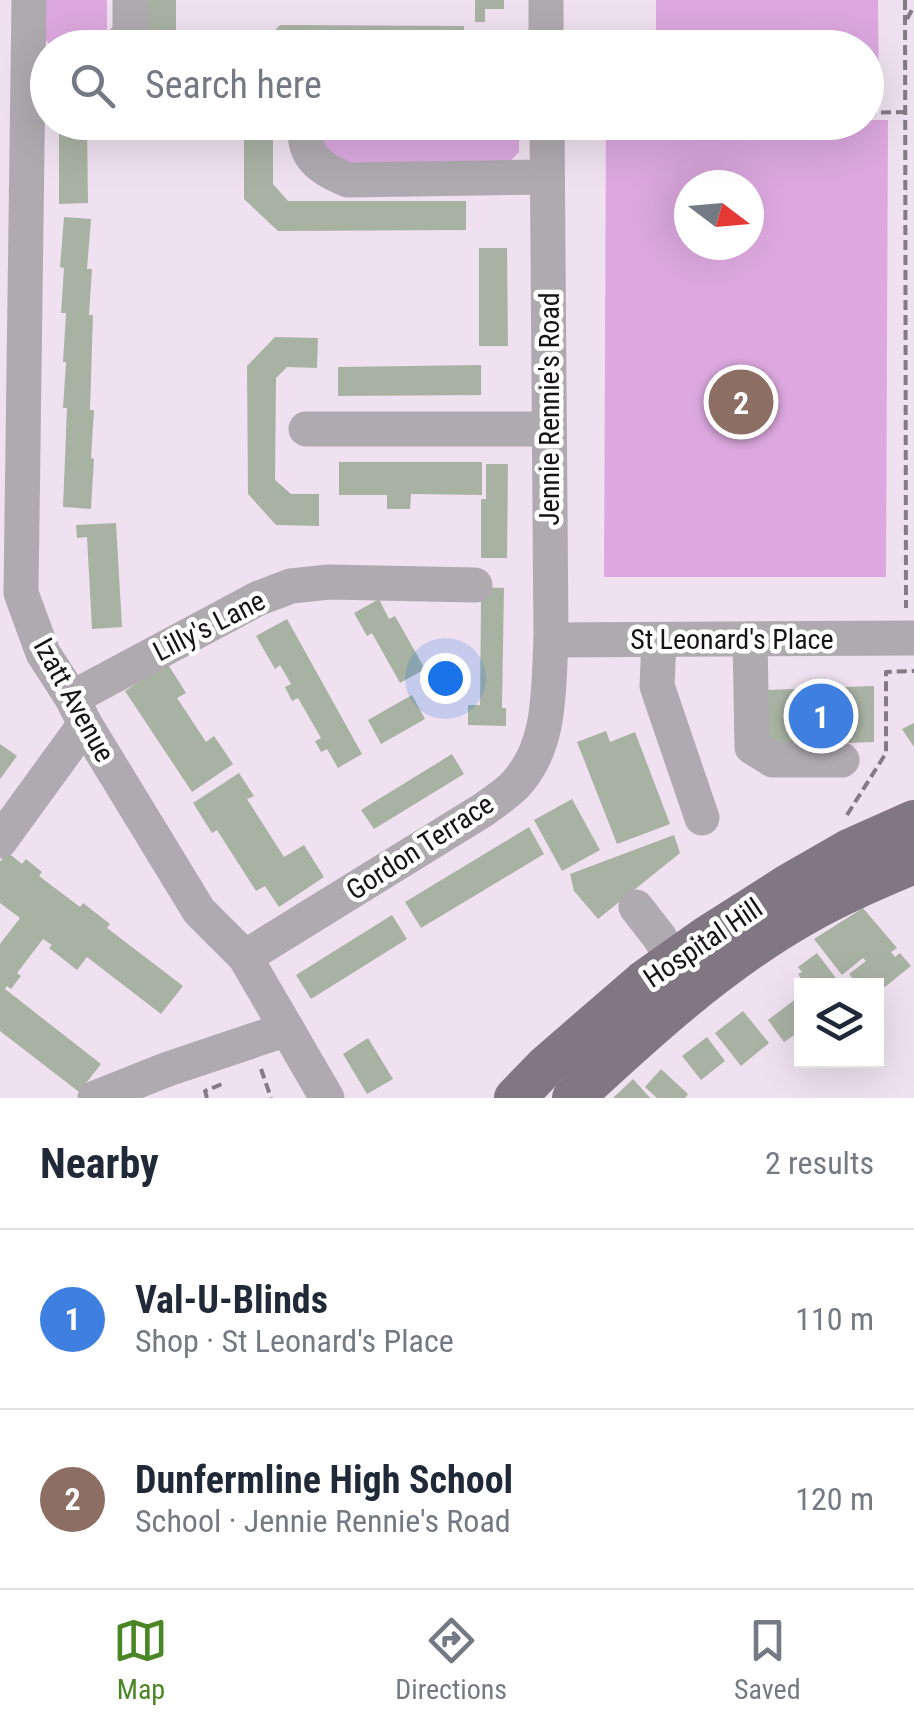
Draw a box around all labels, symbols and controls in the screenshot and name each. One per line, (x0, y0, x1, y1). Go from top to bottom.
search box (30, 30, 884, 140)
icon: search (65, 58, 120, 113)
text: Search here (145, 63, 322, 107)
north arrow (674, 170, 764, 260)
street label: Jennie Rennie's Road (533, 292, 566, 526)
pin: 2 (708, 364, 774, 440)
street label: Lilly's Lane (148, 584, 270, 668)
street label: St Leonard's Place (630, 623, 834, 656)
street label: Izatt Avenue (27, 632, 121, 768)
your location (420, 653, 471, 704)
pin: 1 (788, 678, 854, 754)
street label: Gordon Terrace (340, 787, 500, 907)
street label: Hospital Hill (638, 891, 768, 995)
map controls (794, 978, 884, 1068)
button: layers (794, 978, 884, 1068)
text: Nearby (40, 1139, 159, 1188)
text: 2 results (765, 1144, 874, 1182)
text: Val-U-Blinds (135, 1278, 328, 1322)
text: 1 (64, 1300, 81, 1338)
text: 110 m (795, 1300, 874, 1338)
text: Shop · St Leonard's Place (135, 1322, 454, 1360)
text: Dunfermline High School (135, 1458, 513, 1502)
text: 2 (64, 1480, 81, 1518)
text: 120 m (795, 1480, 874, 1518)
text: School · Jennie Rennie's Road (135, 1502, 511, 1540)
tab: Map (113, 1613, 168, 1706)
tab: Directions (395, 1613, 507, 1706)
tab: Saved (734, 1613, 801, 1706)

